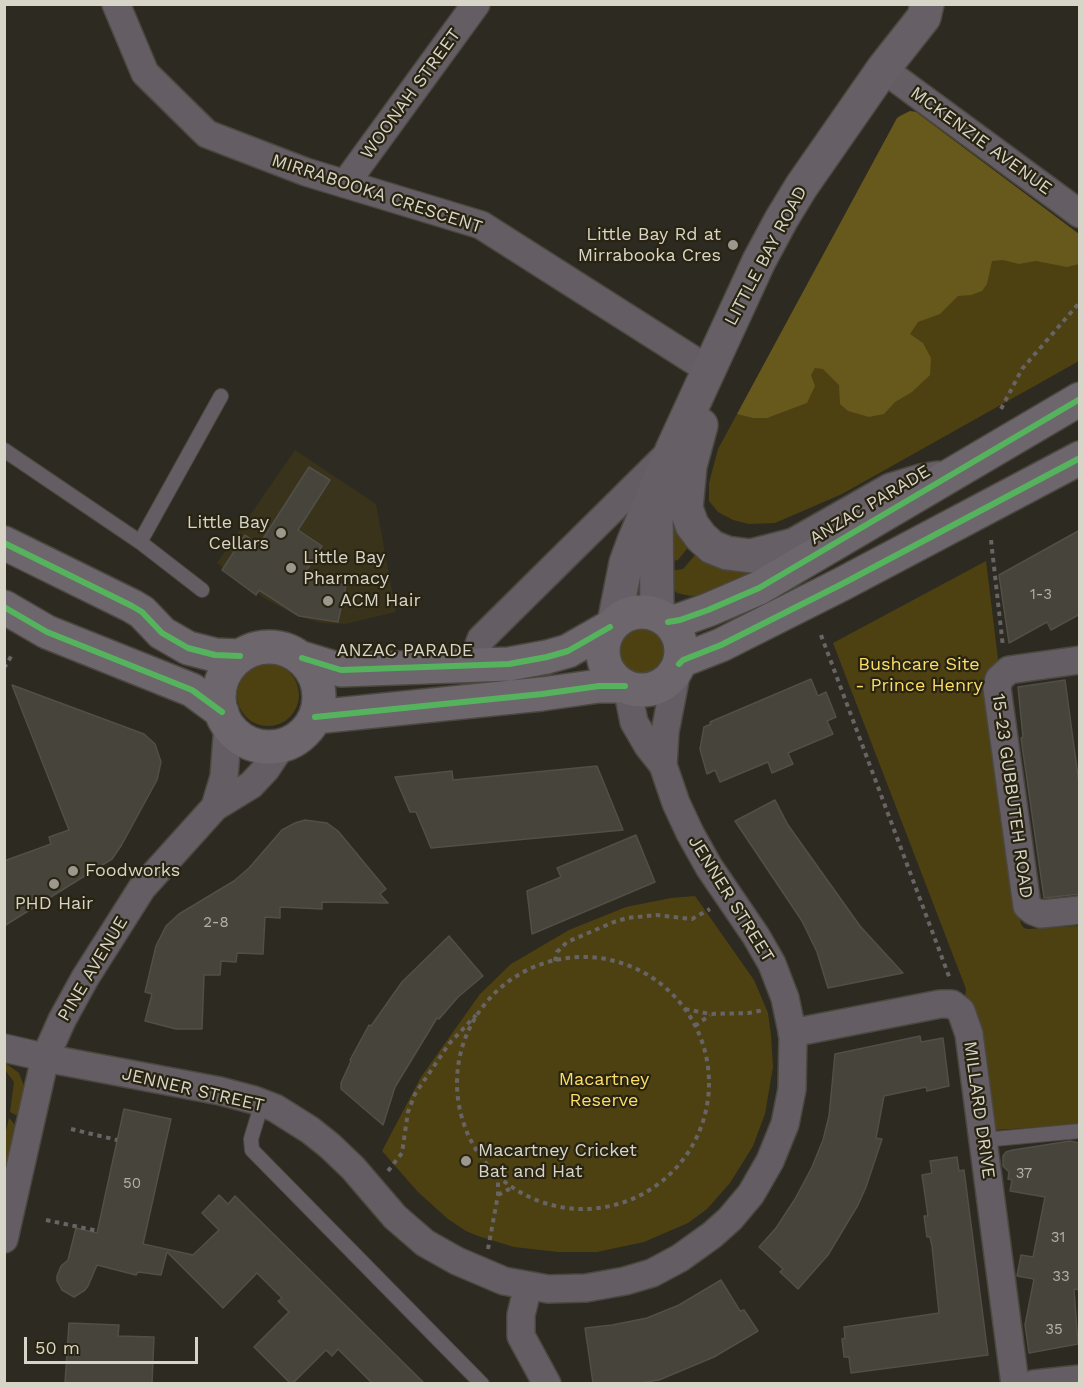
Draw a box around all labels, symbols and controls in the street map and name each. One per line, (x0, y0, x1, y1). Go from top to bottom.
street label: WOONAH STREET (356, 24, 466, 164)
street label: MCKENZIE AVENUE (906, 82, 1056, 200)
street label: MIRRABOOKA CRESCENT (269, 150, 485, 238)
street label: LITTLE BAY ROAD (720, 183, 812, 329)
place label: Little Bay Rd at Mirrabooka Cres (578, 224, 721, 266)
marker: Little Bay Rd at Mirrabooka Cres (726, 238, 740, 252)
street label: ANZAC PARADE (806, 461, 934, 549)
place label: Little Bay Cellars (187, 512, 269, 554)
marker: Little Bay Cellars (274, 526, 288, 540)
place label: Little Bay Pharmacy (303, 547, 389, 590)
marker: Little Bay Pharmacy (284, 561, 298, 575)
house number: 1-3 (1030, 586, 1052, 604)
place label: ACM Hair (340, 590, 421, 612)
marker: ACM Hair (321, 594, 335, 608)
street label: ANZAC PARADE (337, 640, 473, 662)
park label: Bushcare Site - Prince Henry (855, 654, 983, 696)
street label: 15-23 GUBBUTEH ROAD (987, 692, 1037, 900)
street label: JENNER STREET (683, 832, 779, 966)
place label: Foodworks (85, 860, 180, 882)
marker: Foodworks (66, 864, 80, 878)
marker: PHD Hair (47, 877, 61, 891)
place label: PHD Hair (15, 893, 93, 915)
street label: PINE AVENUE (53, 913, 133, 1025)
house number: 2-8 (203, 914, 229, 932)
street label: MILLARD DRIVE (959, 1040, 999, 1180)
street label: JENNER STREET (120, 1063, 266, 1117)
park label: Macartney Reserve (559, 1069, 649, 1112)
place label: Macartney Cricket Bat and Hat (478, 1140, 637, 1182)
marker: Macartney Cricket Bat and Hat (459, 1154, 473, 1168)
house number: 37 (1016, 1165, 1032, 1183)
house number: 50 (123, 1175, 141, 1193)
house number: 31 (1051, 1229, 1065, 1247)
house number: 33 (1052, 1268, 1070, 1286)
house number: 35 (1045, 1321, 1063, 1339)
scale bar (27, 1325, 201, 1363)
text: 50 m (35, 1337, 80, 1358)

